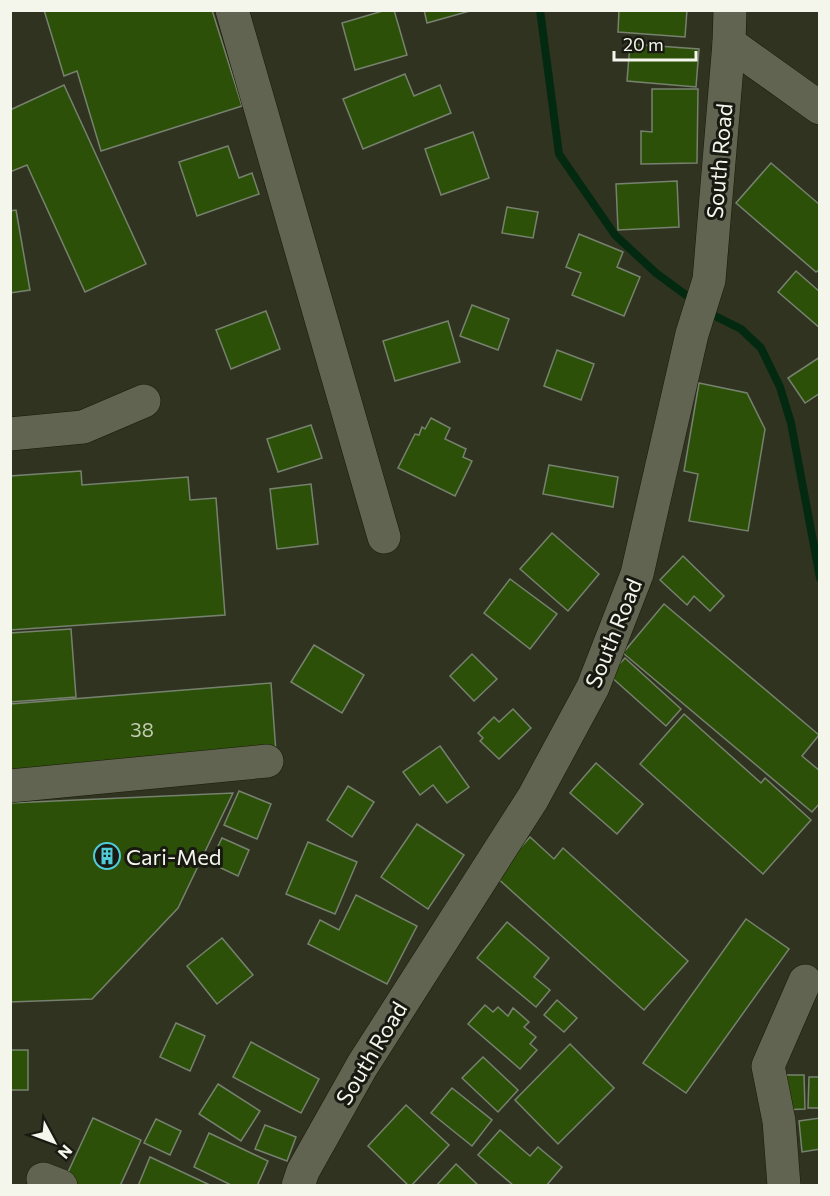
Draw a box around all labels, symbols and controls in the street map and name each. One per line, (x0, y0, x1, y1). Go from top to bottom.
scale bar (614, 24, 696, 62)
text: 20 m (623, 33, 664, 55)
street label: South Road (701, 102, 737, 220)
street label: South Road (579, 574, 647, 692)
house number: 38 (130, 717, 154, 741)
building icon: Cari-Med (92, 841, 122, 871)
place label: Cari-Med (126, 843, 222, 870)
street label: South Road (330, 997, 412, 1109)
north arrow (24, 1112, 84, 1172)
text: N (55, 1141, 77, 1163)

